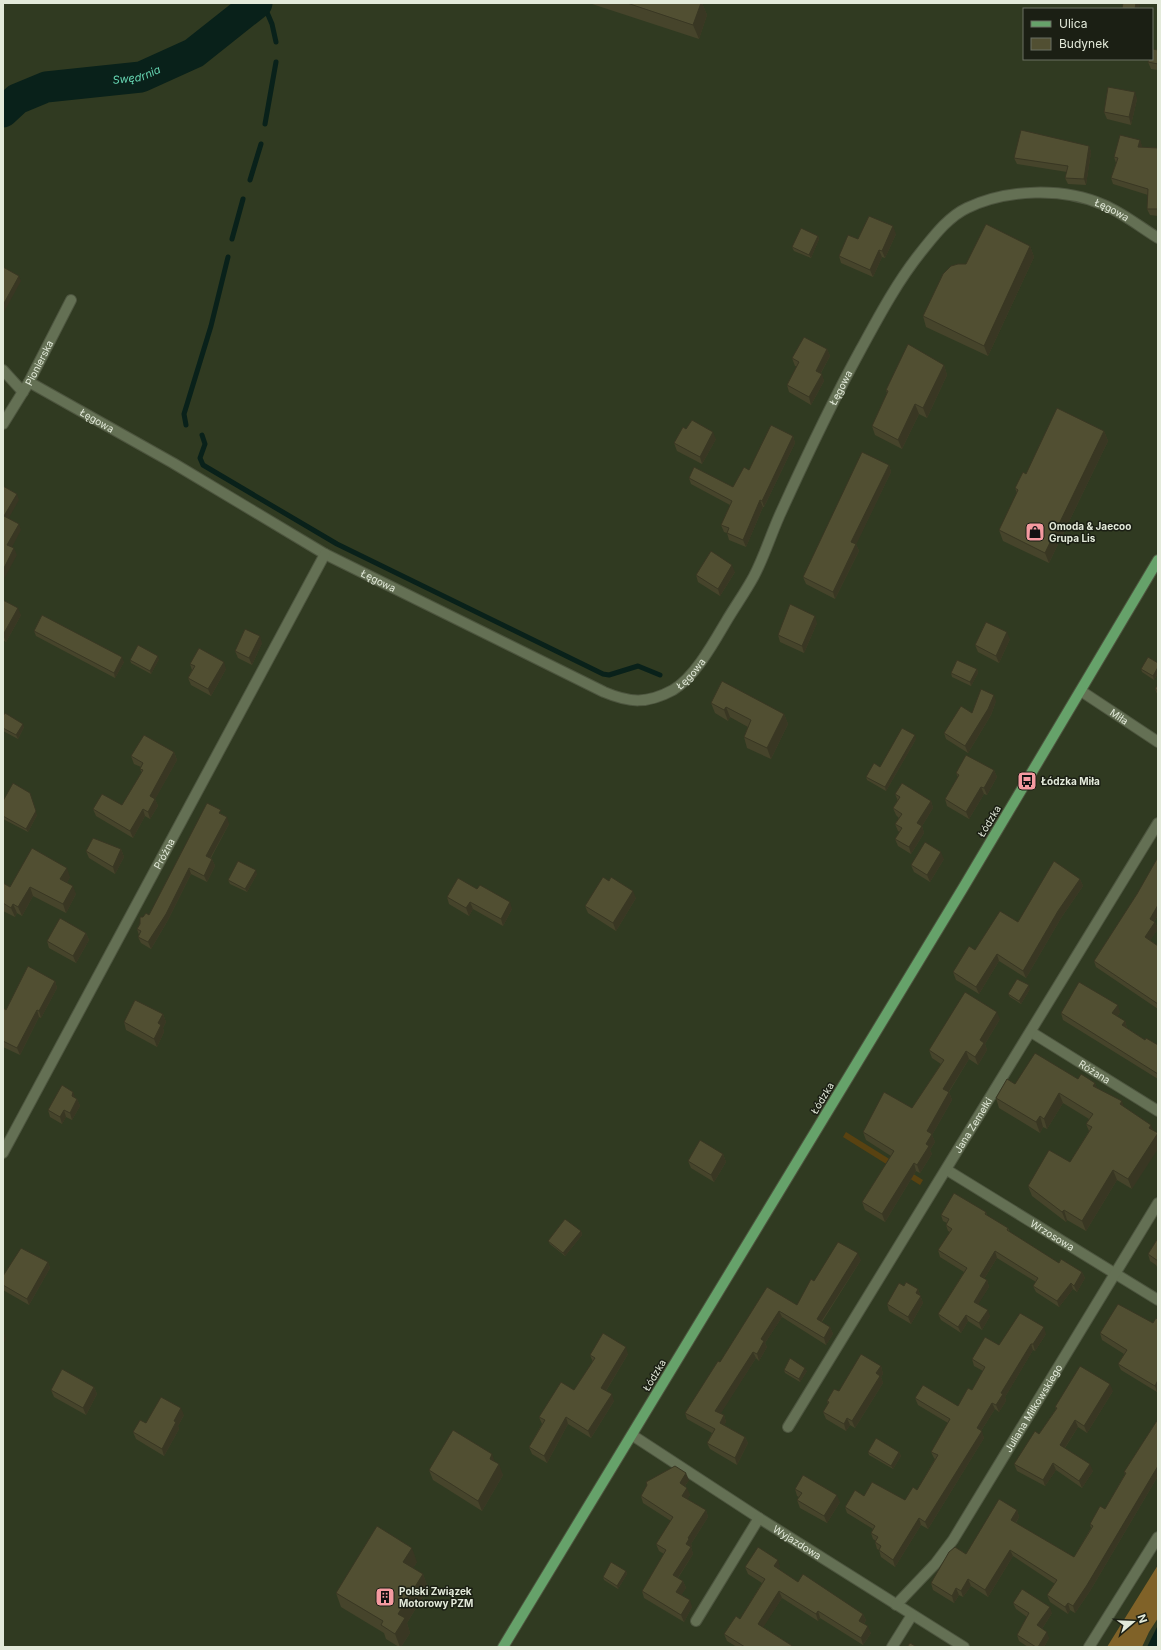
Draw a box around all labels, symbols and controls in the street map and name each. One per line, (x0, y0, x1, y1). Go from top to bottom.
legend (1023, 8, 1153, 60)
text: Ulica (1059, 16, 1087, 31)
text: Budynek (1059, 36, 1109, 51)
water label: Swędrnia (112, 62, 163, 87)
street label: Łęgowa (1093, 196, 1132, 223)
street label: Pionierska (22, 338, 55, 387)
street label: Łęgowa (827, 368, 855, 407)
street label: Łęgowa (78, 406, 116, 435)
place label: Omoda & Jaecoo Grupa Lis (1049, 520, 1131, 544)
shop icon: Omoda & Jaecoo Grupa Lis (1024, 521, 1046, 543)
street label: Łęgowa (359, 567, 398, 594)
street label: Łęgowa (674, 656, 708, 692)
street label: Miła (1108, 706, 1131, 727)
bus stop icon: Łódzka Miła (1016, 770, 1038, 792)
place label: Łódzka Miła (1041, 775, 1100, 787)
street label: Łódzka (975, 803, 1003, 839)
street label: Próżna (151, 836, 177, 871)
street label: Różana (1077, 1057, 1113, 1086)
street label: Łódzka (808, 1080, 836, 1116)
street label: Jana Zemełki (951, 1095, 994, 1155)
street label: Wrzosowa (1028, 1217, 1077, 1253)
street label: Łódzka (640, 1357, 668, 1393)
street label: Juliana Miłkowskiego (1002, 1362, 1065, 1454)
street label: Wyjazdowa (771, 1522, 824, 1562)
place label: Polski Związek Motorowy PZM (399, 1585, 473, 1610)
building icon: Polski Związek Motorowy PZM (374, 1586, 396, 1608)
north arrow (1113, 1602, 1153, 1642)
text: N (1134, 1612, 1150, 1625)

